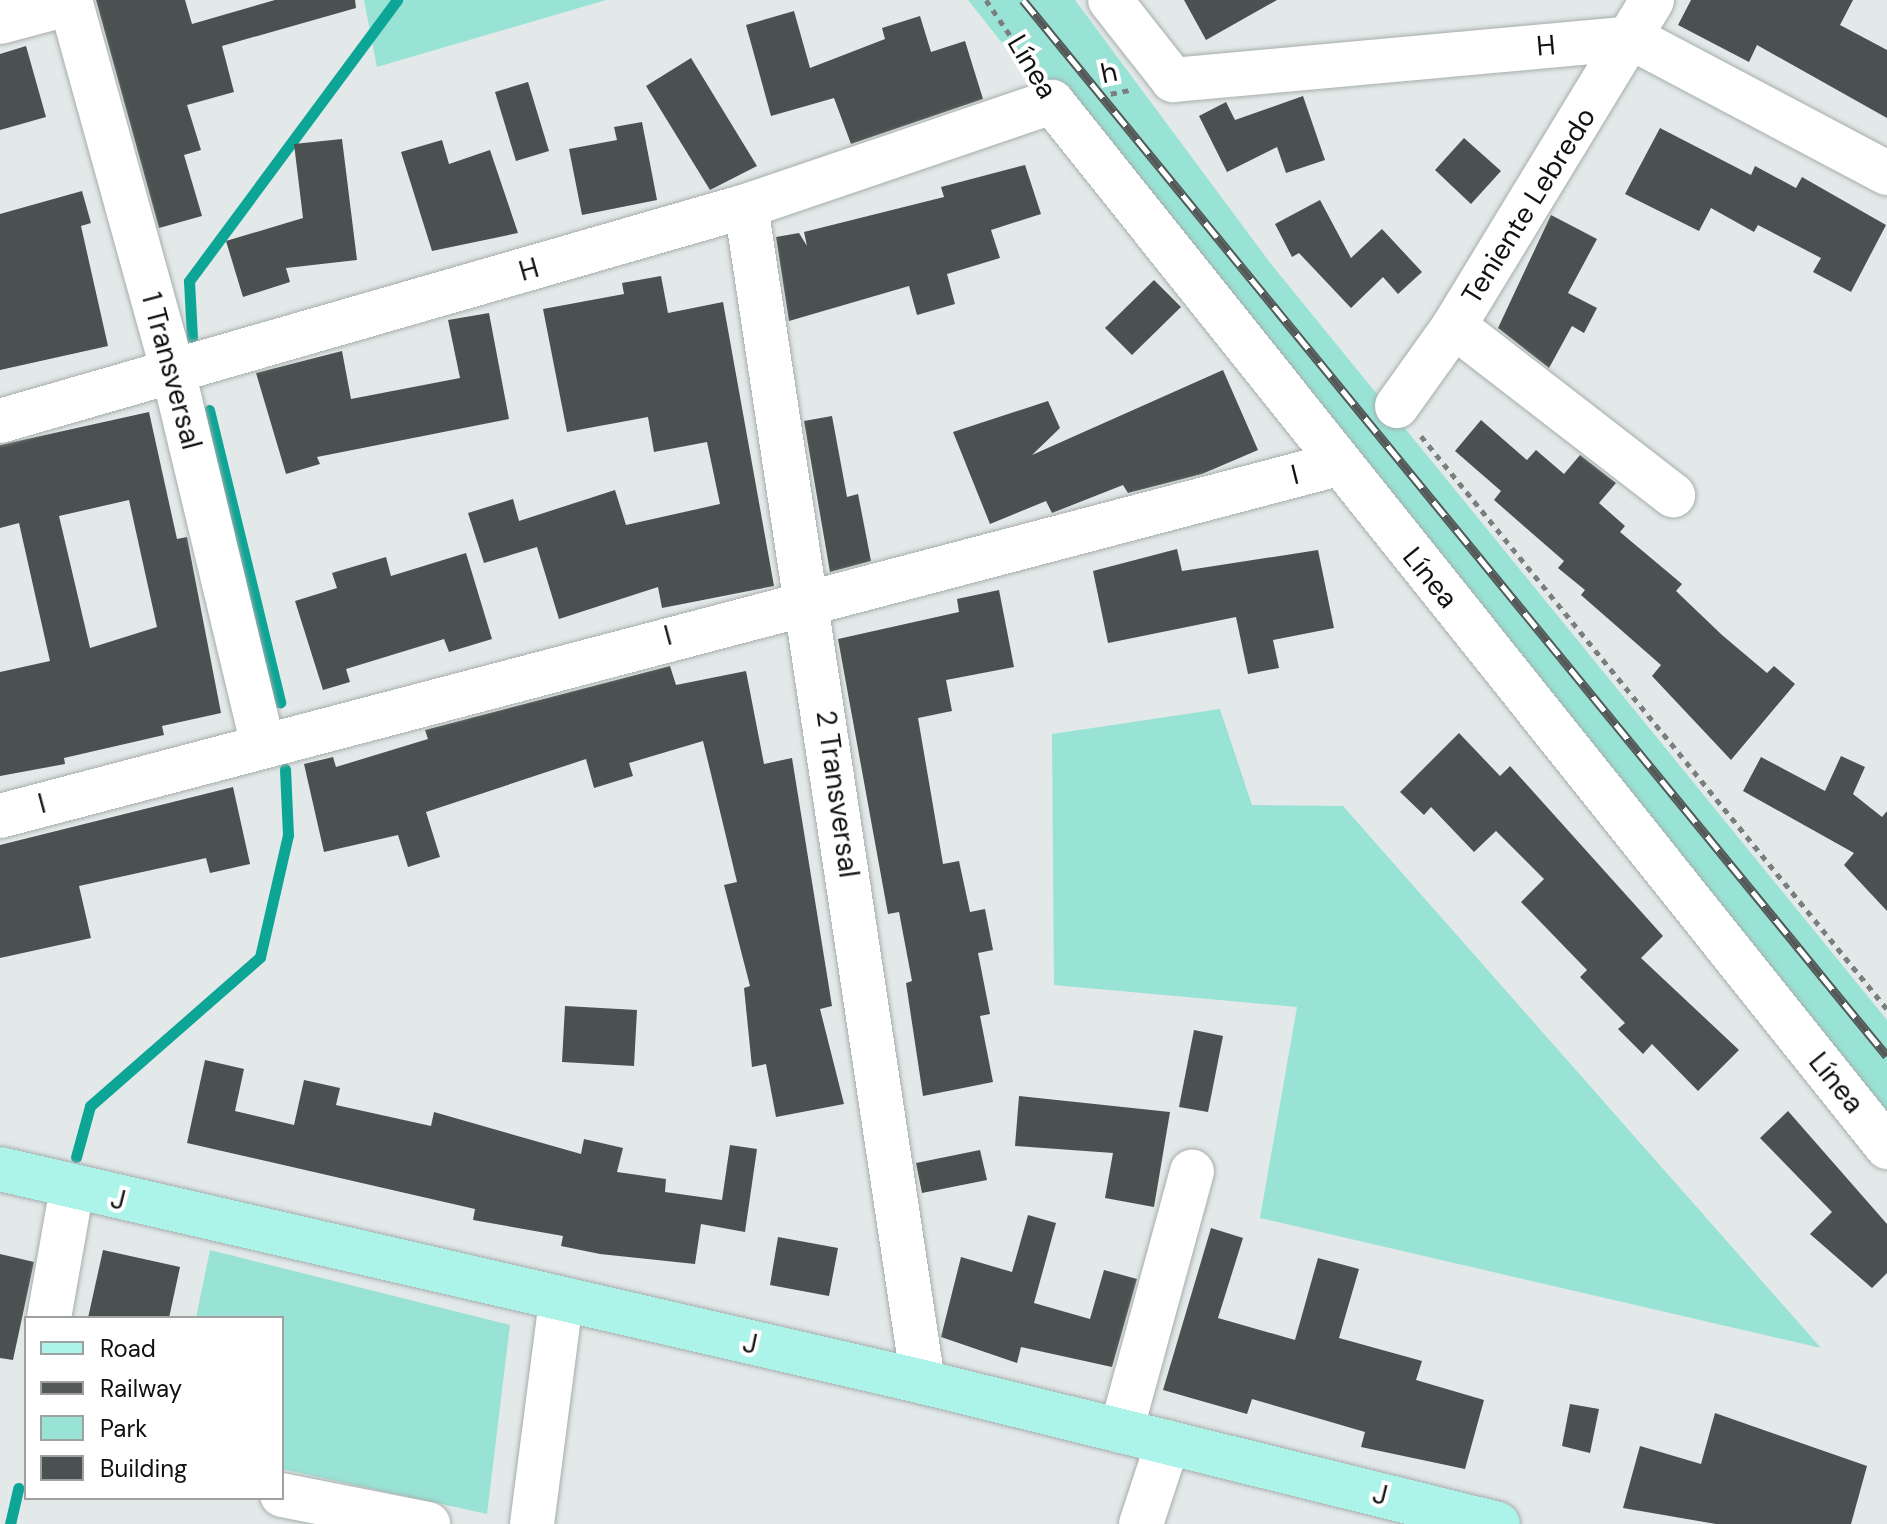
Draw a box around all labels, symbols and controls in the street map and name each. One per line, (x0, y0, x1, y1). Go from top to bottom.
street label: H (1535, 28, 1557, 64)
street label: Línea (1000, 29, 1064, 105)
street label: h (1098, 55, 1120, 91)
street label: Teniente Lebredo (1455, 102, 1603, 310)
street label: H (515, 251, 543, 289)
street label: 1 Transversal (134, 289, 208, 453)
street label: I (1288, 458, 1302, 492)
street label: Línea (1395, 541, 1465, 615)
street label: I (660, 619, 676, 653)
street label: 2 Transversal (809, 708, 865, 880)
street label: I (34, 787, 50, 821)
street label: Línea (1801, 1046, 1871, 1120)
street label: J (107, 1182, 129, 1218)
legend (24, 1316, 284, 1500)
street label: J (740, 1326, 760, 1362)
text: Road (100, 1333, 156, 1364)
text: Railway (100, 1373, 182, 1404)
text: Park (100, 1413, 147, 1444)
text: Building (100, 1453, 187, 1484)
street label: J (1369, 1477, 1391, 1513)

